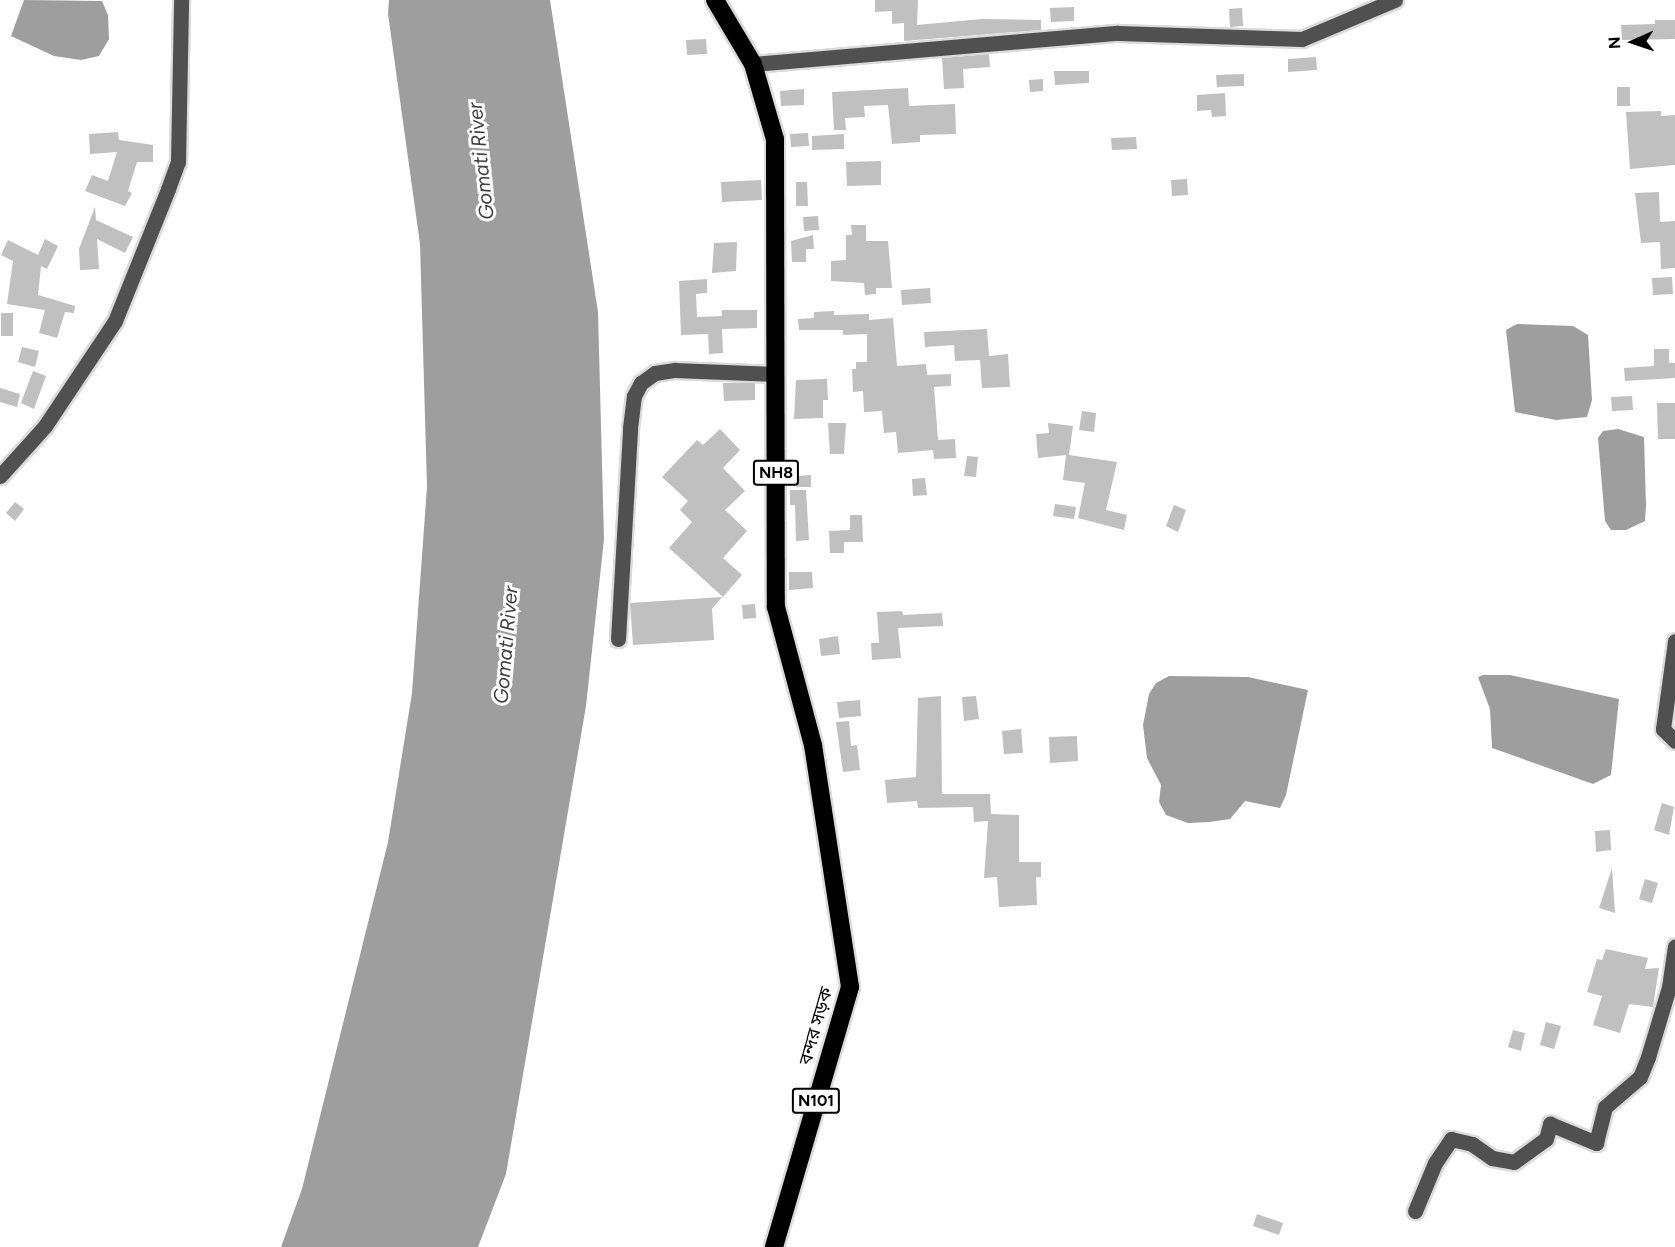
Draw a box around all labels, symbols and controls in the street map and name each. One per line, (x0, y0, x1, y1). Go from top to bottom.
north arrow (1603, 12, 1663, 72)
text: N (1605, 36, 1624, 50)
water label: Gomati River (463, 101, 499, 221)
road number: NH8 (752, 460, 800, 486)
water label: Gomati River (489, 585, 523, 705)
street label: বন্দর সড়ক (795, 985, 837, 1067)
road number: N101 (790, 1088, 842, 1114)

